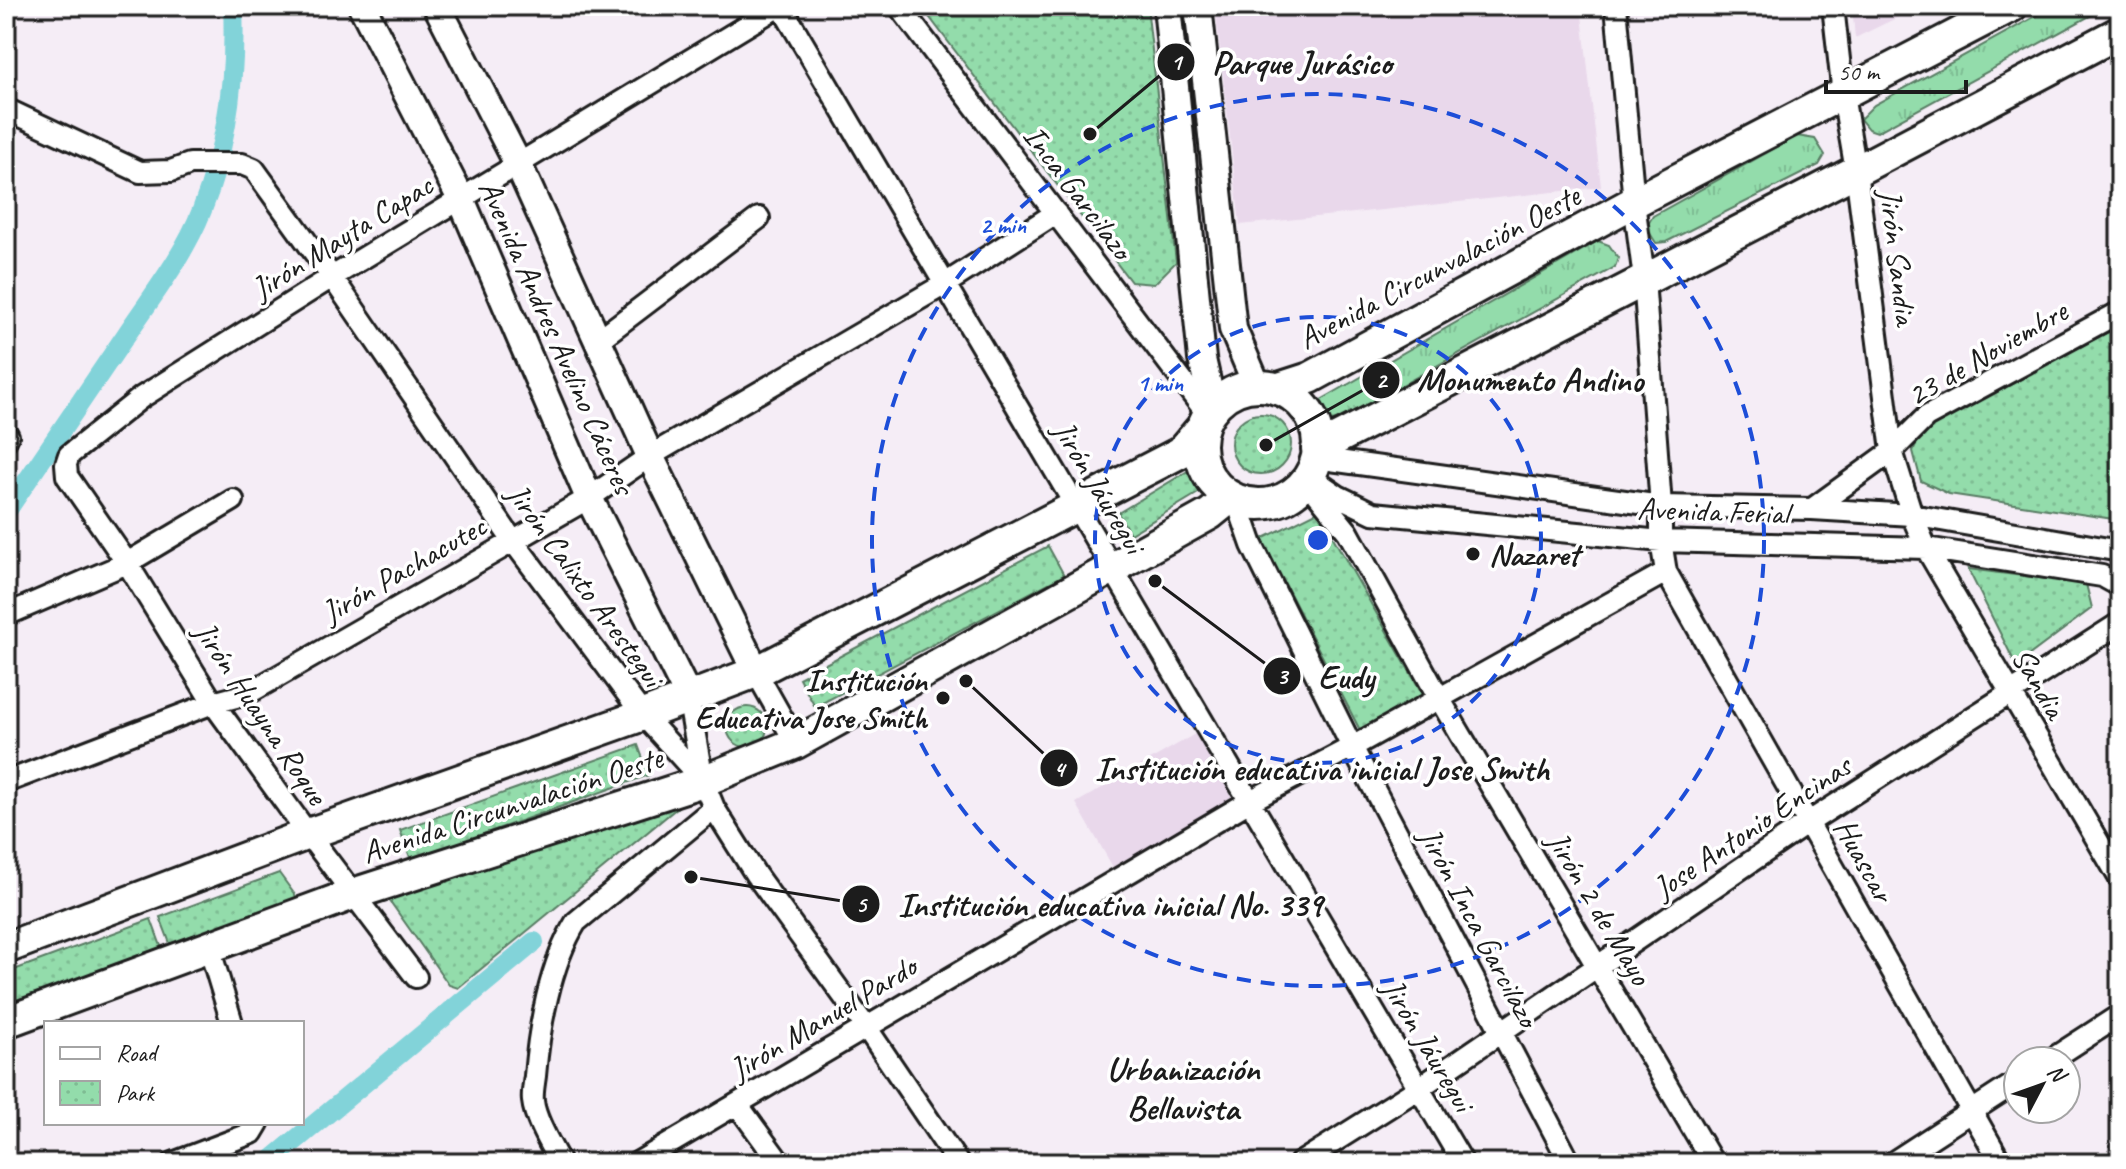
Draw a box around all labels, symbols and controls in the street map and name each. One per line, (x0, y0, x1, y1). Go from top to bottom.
callout: Parque Jurásico (1156, 33, 1408, 91)
text: Parque Jurásico (1212, 41, 1396, 84)
scale bar (1826, 44, 1966, 94)
text: 1 (1171, 47, 1185, 77)
text: 50 m (1838, 57, 1881, 87)
street label: Inca Garcilazo (1014, 117, 1144, 270)
street label: Jirón Mayta Capac (242, 164, 442, 310)
street label: Avenida Andres Avelino Cáceres (469, 174, 646, 503)
street label: Avenida Circunvalación Oeste (1291, 174, 1589, 359)
street label: Jirón Sandia (1869, 185, 1927, 330)
text: 2 min (980, 210, 1027, 240)
street label: 23 de Noviembre (1899, 289, 2077, 415)
callout: Monumento Andino (1361, 351, 1659, 409)
text: Monumento Andino (1417, 358, 1646, 401)
text: 2 (1376, 365, 1389, 395)
text: 1 min (1137, 368, 1184, 398)
street label: Jirón Jáuregui (1042, 411, 1157, 564)
street label: Jirón Calixto Arestegui (496, 474, 675, 698)
street label: Avenida Ferial (1637, 488, 1795, 534)
street label: Jirón Pachacutec (313, 505, 495, 634)
centre of rings (1304, 526, 1332, 554)
place label: Nazaret (1489, 534, 1583, 575)
marker: Nazaret (1464, 545, 1482, 563)
street label: Jirón Huayna Roque (184, 612, 339, 815)
street label: Sandia (2002, 640, 2077, 728)
callout: Eudy (1262, 647, 1390, 705)
text: Eudy (1318, 655, 1376, 698)
place label: Institución Educativa Jose Smith (695, 660, 928, 738)
text: 3 (1277, 661, 1290, 691)
marker: Institución Educativa Jose Smith (934, 689, 952, 707)
street label: Avenida Circunvalación Oeste (357, 736, 670, 873)
callout: Institución educativa inicial Jose Smith (1039, 739, 1566, 797)
street label: Jose Antonio Encinas (1643, 744, 1861, 909)
text: Institución educativa inicial Jose Smith (1095, 747, 1550, 790)
text: 4 (1054, 754, 1068, 784)
street label: Huascar (1824, 811, 1905, 911)
street label: Jirón Inca Garcilazo (1408, 819, 1550, 1037)
street label: Jirón 2 de Mayo (1536, 822, 1662, 994)
callout: Institución educativa inicial No. 339 (841, 875, 1338, 933)
text: Institución educativa inicial No. 339 (898, 883, 1326, 926)
text: 5 (856, 889, 869, 919)
street label: Jirón Manuel Pardo (720, 944, 927, 1091)
street label: Jirón Jáuregui (1371, 969, 1486, 1122)
legend (44, 1021, 304, 1125)
text: Road (116, 1038, 160, 1068)
north arrow (2002, 1045, 2082, 1125)
district label: Urbanización Bellavista (1107, 1047, 1261, 1129)
text: N (2041, 1058, 2074, 1089)
text: Park (116, 1078, 156, 1108)

